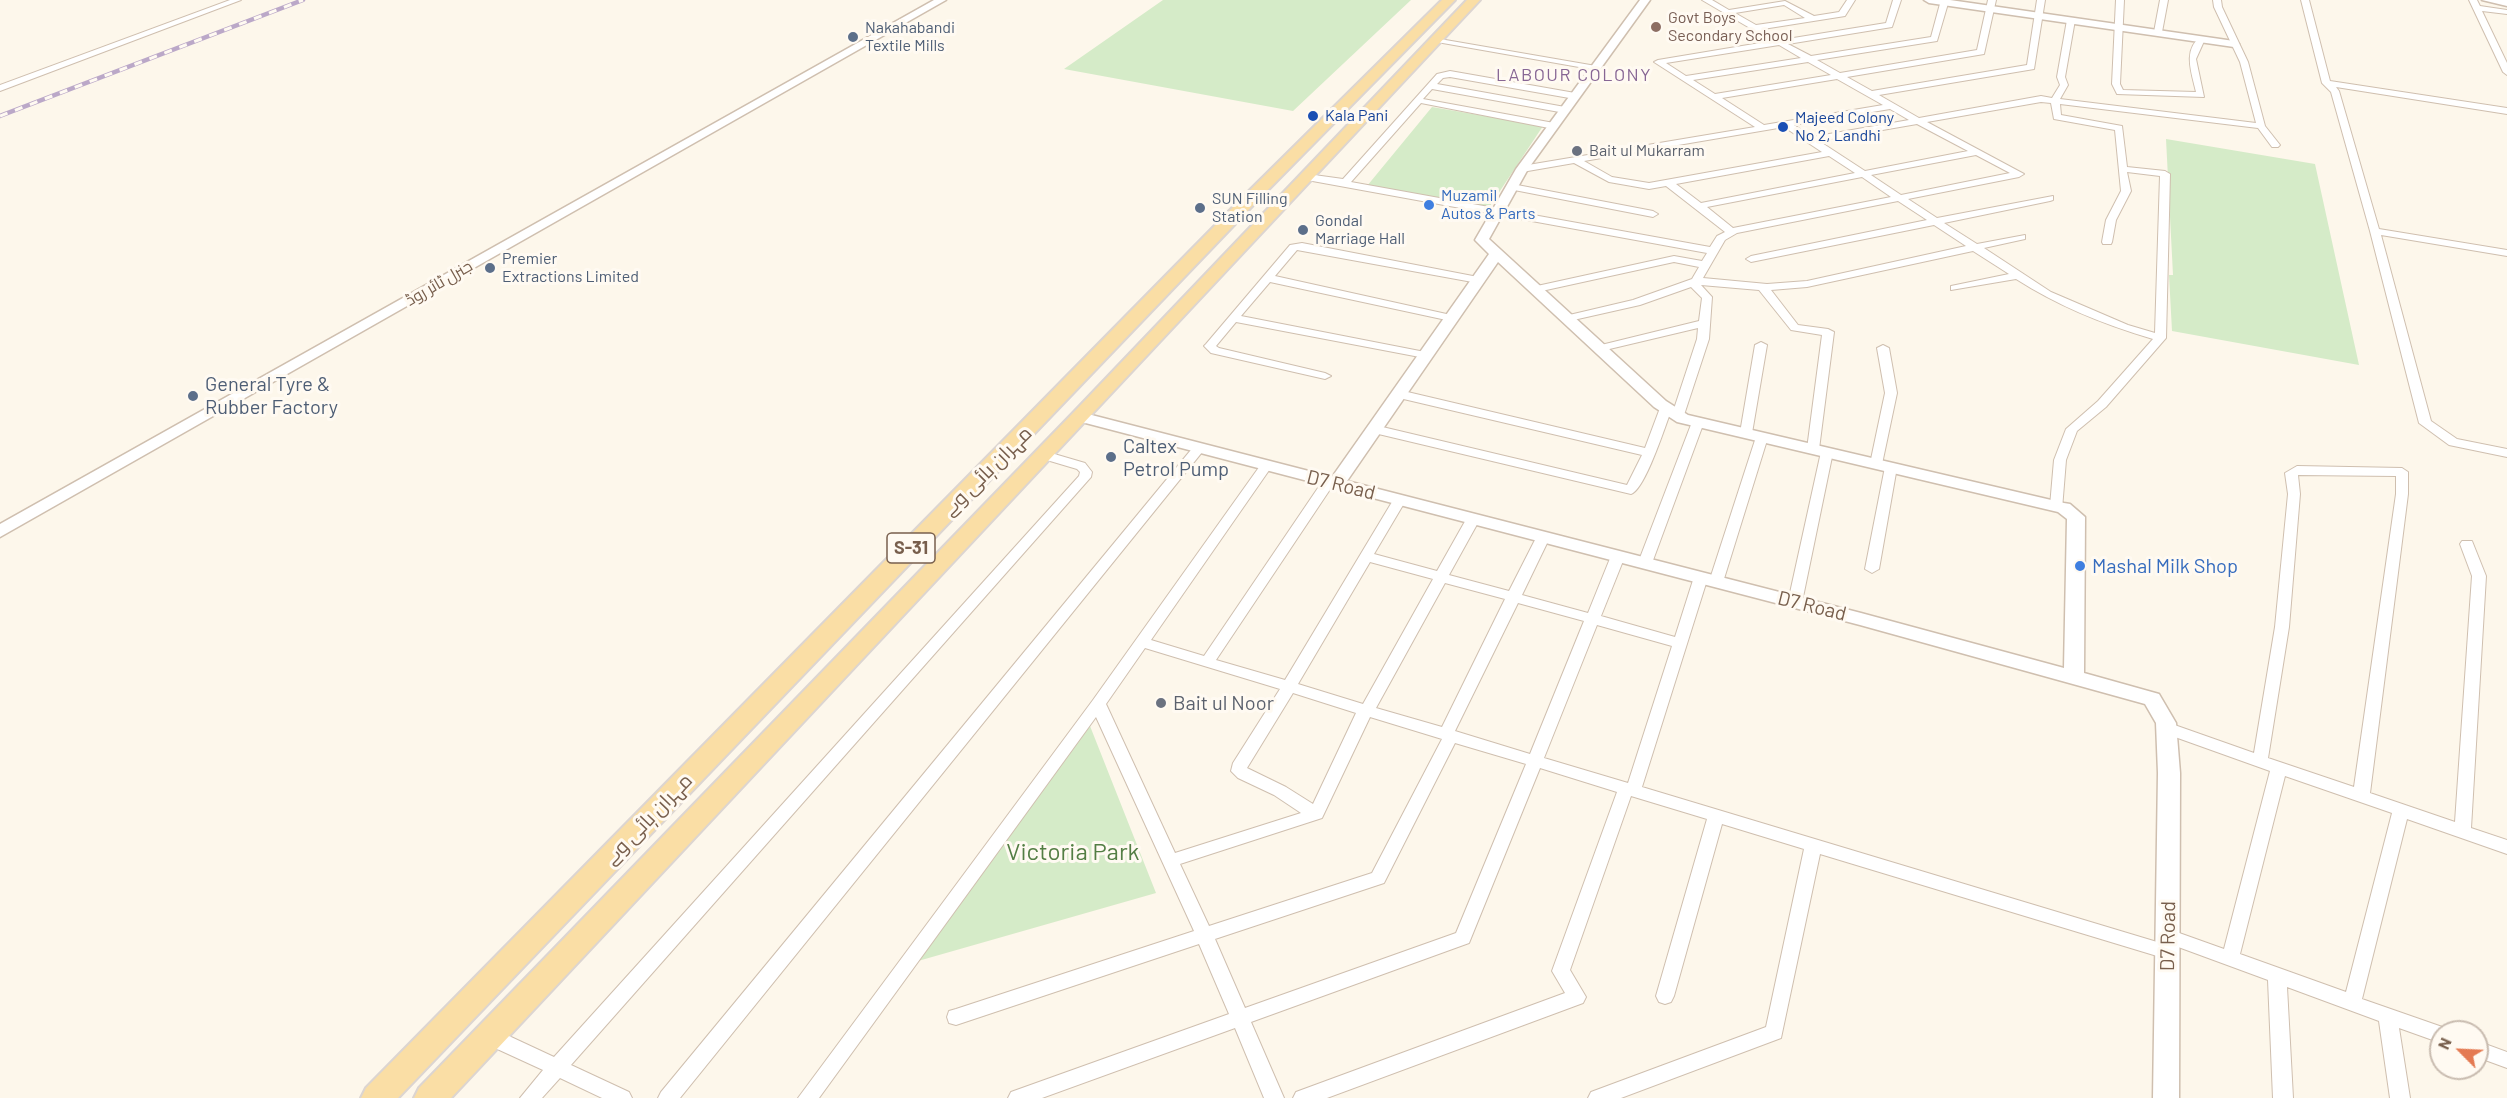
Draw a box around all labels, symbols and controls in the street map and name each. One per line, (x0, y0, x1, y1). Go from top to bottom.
place label: Govt Boys Secondary School (1668, 8, 1792, 46)
place label: Nakahabandi Textile Mills (865, 18, 955, 56)
marker: Govt Boys Secondary School (1649, 20, 1663, 34)
marker: Nakahabandi Textile Mills (846, 30, 860, 44)
district label: LABOUR COLONY (1496, 64, 1652, 86)
place label: Kala Pani (1325, 106, 1388, 126)
place label: Majeed Colony No 2, Landhi (1795, 108, 1894, 146)
marker: Kala Pani (1306, 109, 1320, 123)
marker: Majeed Colony No 2, Landhi (1776, 120, 1790, 134)
place label: Bait ul Mukarram (1589, 141, 1705, 161)
marker: Bait ul Mukarram (1570, 144, 1584, 158)
place label: Muzamil Autos & Parts (1441, 186, 1535, 224)
place label: SUN Filling Station (1212, 189, 1288, 227)
marker: Muzamil Autos & Parts (1422, 198, 1436, 212)
marker: SUN Filling Station (1193, 201, 1207, 215)
place label: Gondal Marriage Hall (1315, 211, 1405, 249)
marker: Gondal Marriage Hall (1296, 223, 1310, 237)
place label: Premier Extractions Limited (502, 249, 639, 287)
street label: جنرل ٹائر روڈ (402, 256, 476, 310)
marker: Premier Extractions Limited (483, 261, 497, 275)
place label: General Tyre & Rubber Factory (205, 372, 338, 419)
marker: General Tyre & Rubber Factory (186, 389, 200, 403)
street label: مہران ہائی وے (937, 421, 1037, 521)
place label: Caltex Petrol Pump (1123, 434, 1229, 481)
marker: Caltex Petrol Pump (1104, 450, 1118, 464)
street label: D7 Road (1304, 465, 1378, 505)
road number: S-31 (887, 533, 935, 563)
place label: Mashal Milk Shop (2092, 554, 2238, 578)
marker: Mashal Milk Shop (2073, 559, 2087, 573)
street label: D7 Road (1775, 586, 1849, 626)
place label: Bait ul Noor (1173, 691, 1274, 715)
marker: Bait ul Noor (1154, 696, 1168, 710)
street label: مہران ہائی وے (599, 769, 697, 869)
park label: Victoria Park (1006, 838, 1140, 866)
street label: D7 Road (2155, 901, 2181, 971)
north arrow (2429, 1020, 2489, 1080)
text: N (2433, 1035, 2455, 1052)

